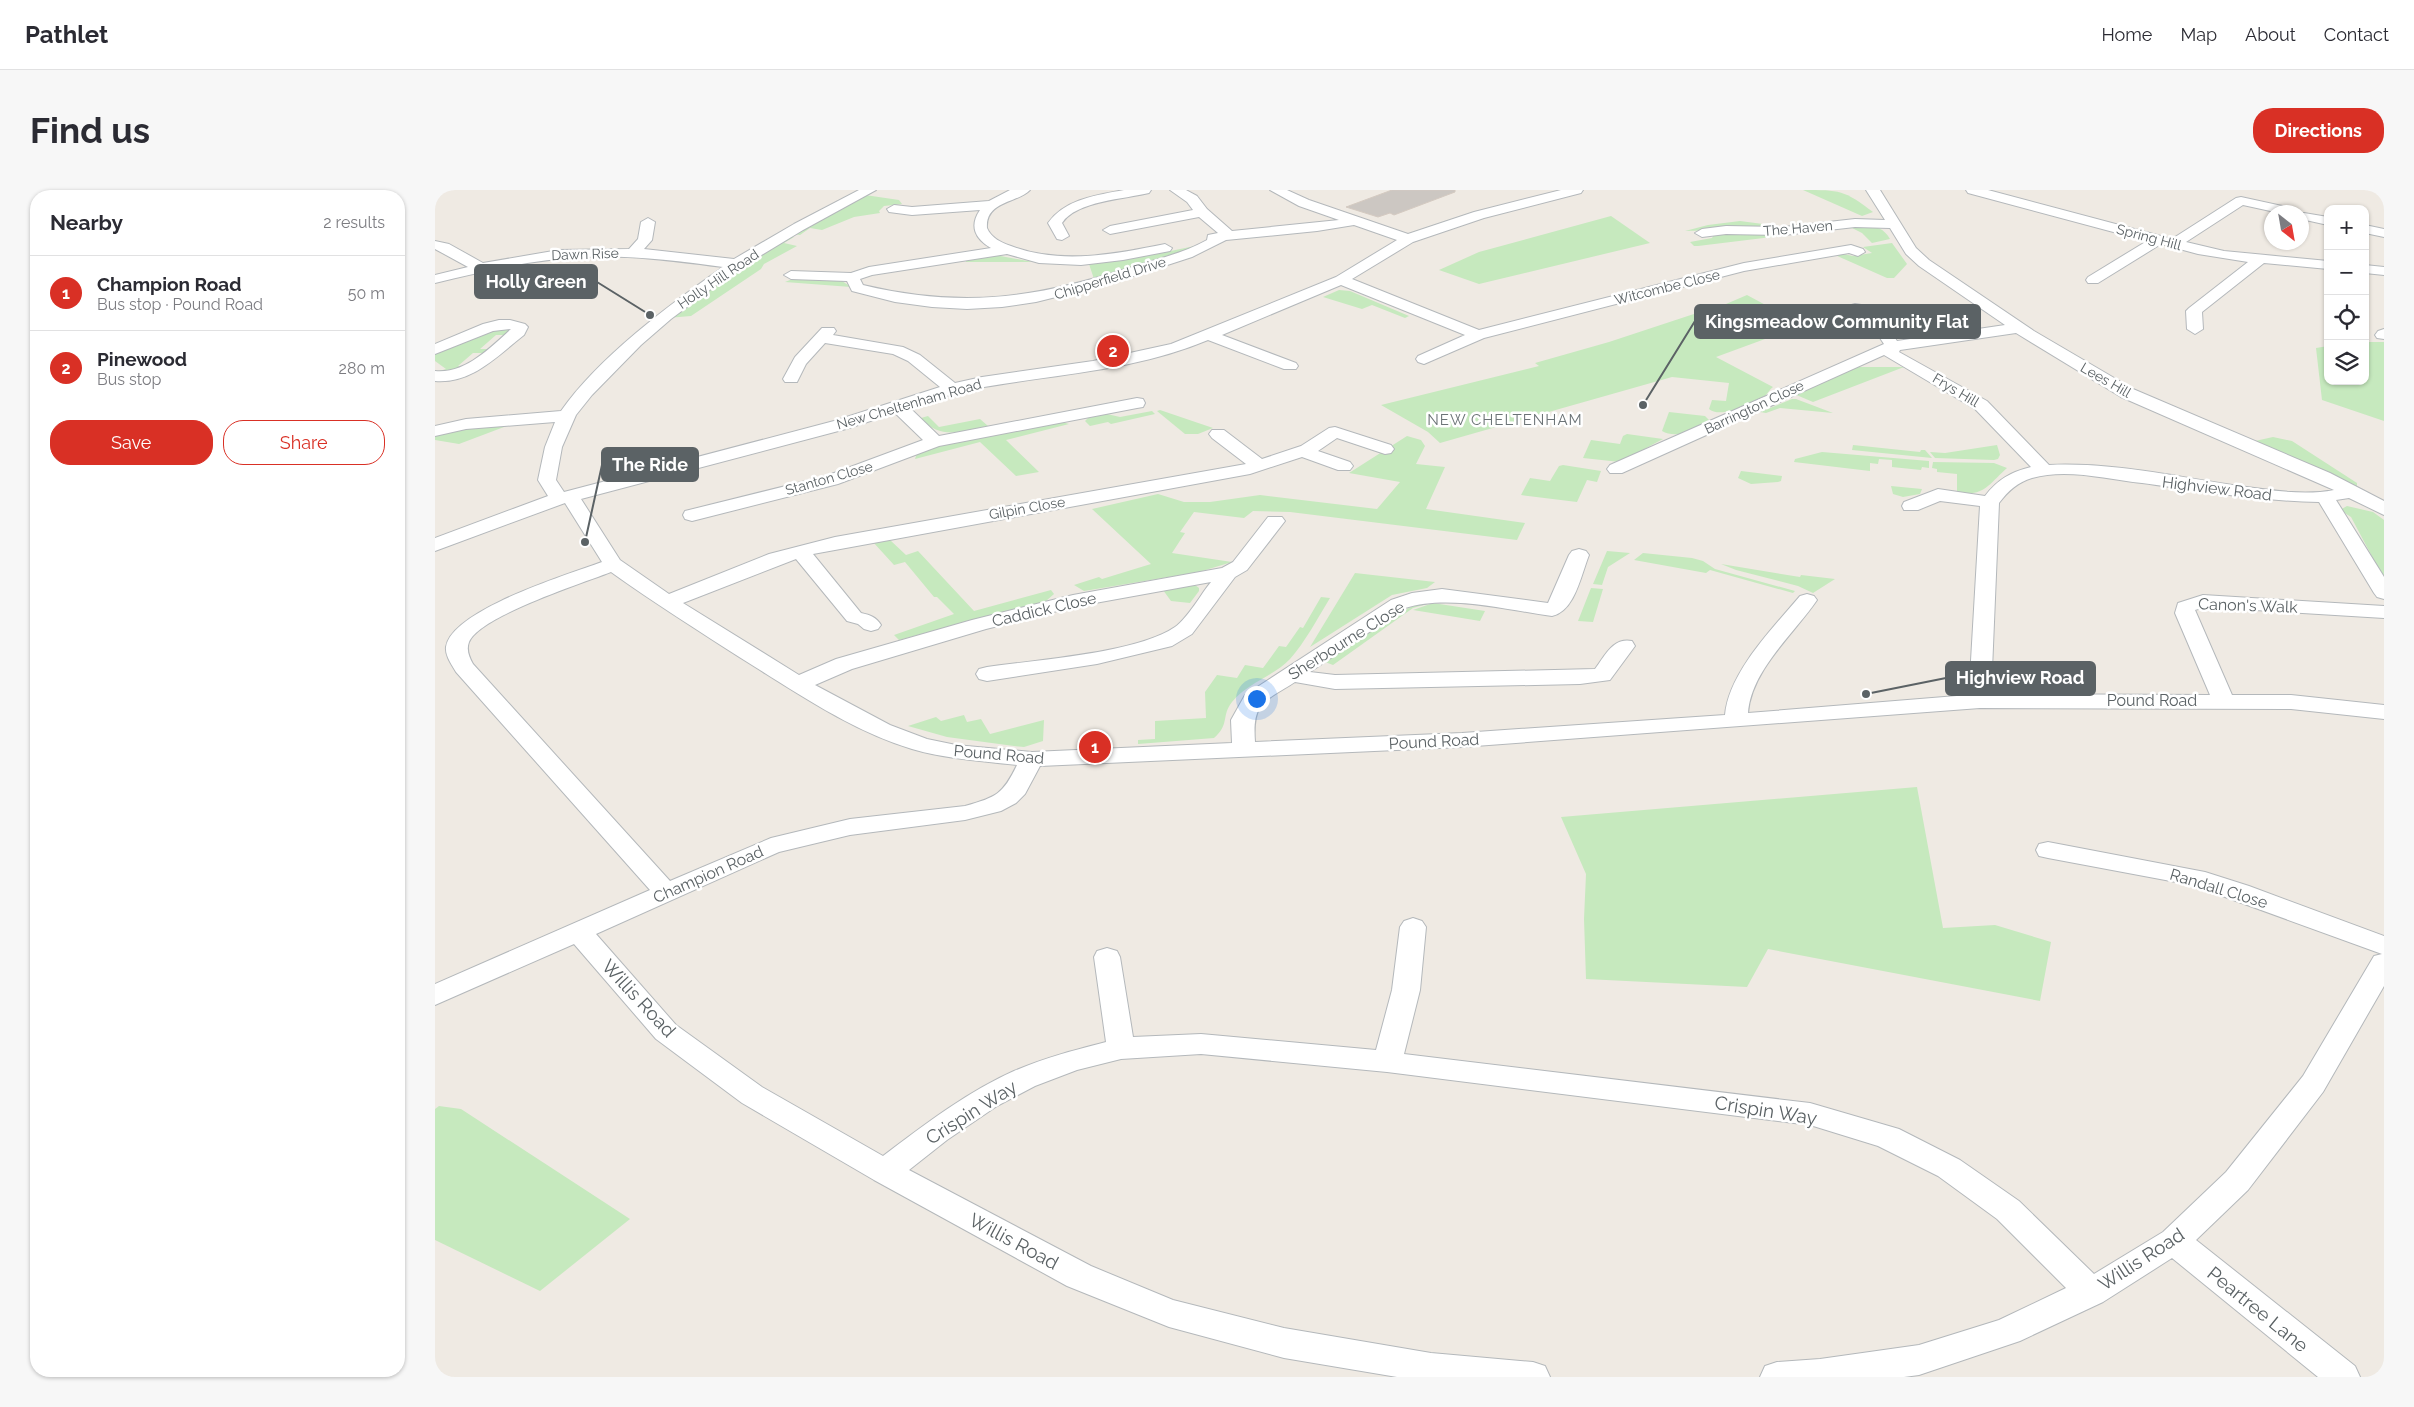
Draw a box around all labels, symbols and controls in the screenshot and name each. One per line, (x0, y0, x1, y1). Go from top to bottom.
text: Pathlet (25, 20, 108, 49)
text: Home (2101, 24, 2152, 45)
text: Map (2180, 24, 2217, 45)
text: About (2245, 24, 2296, 45)
text: Contact (2324, 24, 2389, 45)
button: Directions (2253, 108, 2384, 153)
text: Find us (30, 110, 150, 151)
north arrow (2264, 205, 2309, 250)
map controls (2324, 205, 2369, 385)
button: + (2324, 205, 2369, 250)
text: Nearby (50, 210, 123, 235)
text: 2 results (323, 213, 385, 232)
street label: The Haven (1763, 217, 1833, 239)
street label: Spring Hill (2115, 221, 2183, 253)
street label: Dawn Rise (551, 245, 619, 263)
street label: Holly Hill Road (674, 246, 762, 312)
button: − (2324, 250, 2369, 295)
street label: Chipperfield Drive (1052, 253, 1168, 303)
callout: Holly Green (475, 265, 597, 298)
street label: Witcombe Close (1613, 266, 1721, 308)
text: Holly Green (485, 271, 587, 292)
text: Champion Road (97, 273, 242, 295)
text: 1 (62, 284, 70, 303)
text: 50 m (348, 284, 385, 303)
text: Bus stop · Pound Road (97, 295, 263, 314)
button: locate (2324, 295, 2369, 340)
callout: Kingsmeadow Community Flat (1695, 305, 1980, 338)
text: Kingsmeadow Community Flat (1705, 311, 1969, 332)
pin: 2 (1097, 332, 1129, 370)
button: layers (2324, 340, 2369, 385)
text: Pinewood (97, 348, 187, 370)
text: 2 (61, 359, 71, 378)
text: 280 m (339, 359, 385, 378)
street label: Lees Hill (2078, 359, 2134, 401)
text: Bus stop (97, 370, 161, 389)
street label: Frys Hill (1930, 370, 1982, 410)
street label: New Cheltenham Road (835, 376, 983, 432)
street label: Barrington Close (1702, 377, 1806, 437)
district label: NEW CHELTENHAM (1427, 411, 1583, 429)
button: Save (50, 420, 213, 465)
button: Share (223, 420, 385, 465)
callout: The Ride (602, 448, 698, 481)
text: The Ride (612, 454, 688, 475)
street label: Stanton Close (783, 458, 875, 498)
street label: Highview Road (2161, 472, 2273, 505)
street label: Gilpin Close (988, 493, 1066, 523)
street label: Caddick Close (990, 588, 1098, 631)
street label: Canon's Walk (2198, 594, 2299, 617)
street label: Sherbourne Close (1285, 597, 1408, 684)
callout: Highview Road (1946, 662, 2095, 695)
text: Highview Road (1956, 667, 2084, 688)
your location (1244, 686, 1270, 712)
street label: Pound Road (2107, 691, 2197, 710)
pin: 1 (1079, 728, 1111, 766)
street label: Pound Road (1388, 730, 1480, 753)
street label: Pound Road (953, 741, 1045, 768)
street label: Champion Road (650, 842, 766, 907)
street label: Randall Close (2168, 865, 2270, 912)
street label: Willis Road (598, 955, 680, 1041)
street label: Crispin Way (921, 1075, 1021, 1149)
street label: Crispin Way (1713, 1091, 1819, 1129)
street label: Willis Road (966, 1208, 1062, 1274)
street label: Willis Road (2094, 1223, 2188, 1295)
street label: Peartree Lane (2203, 1262, 2313, 1356)

